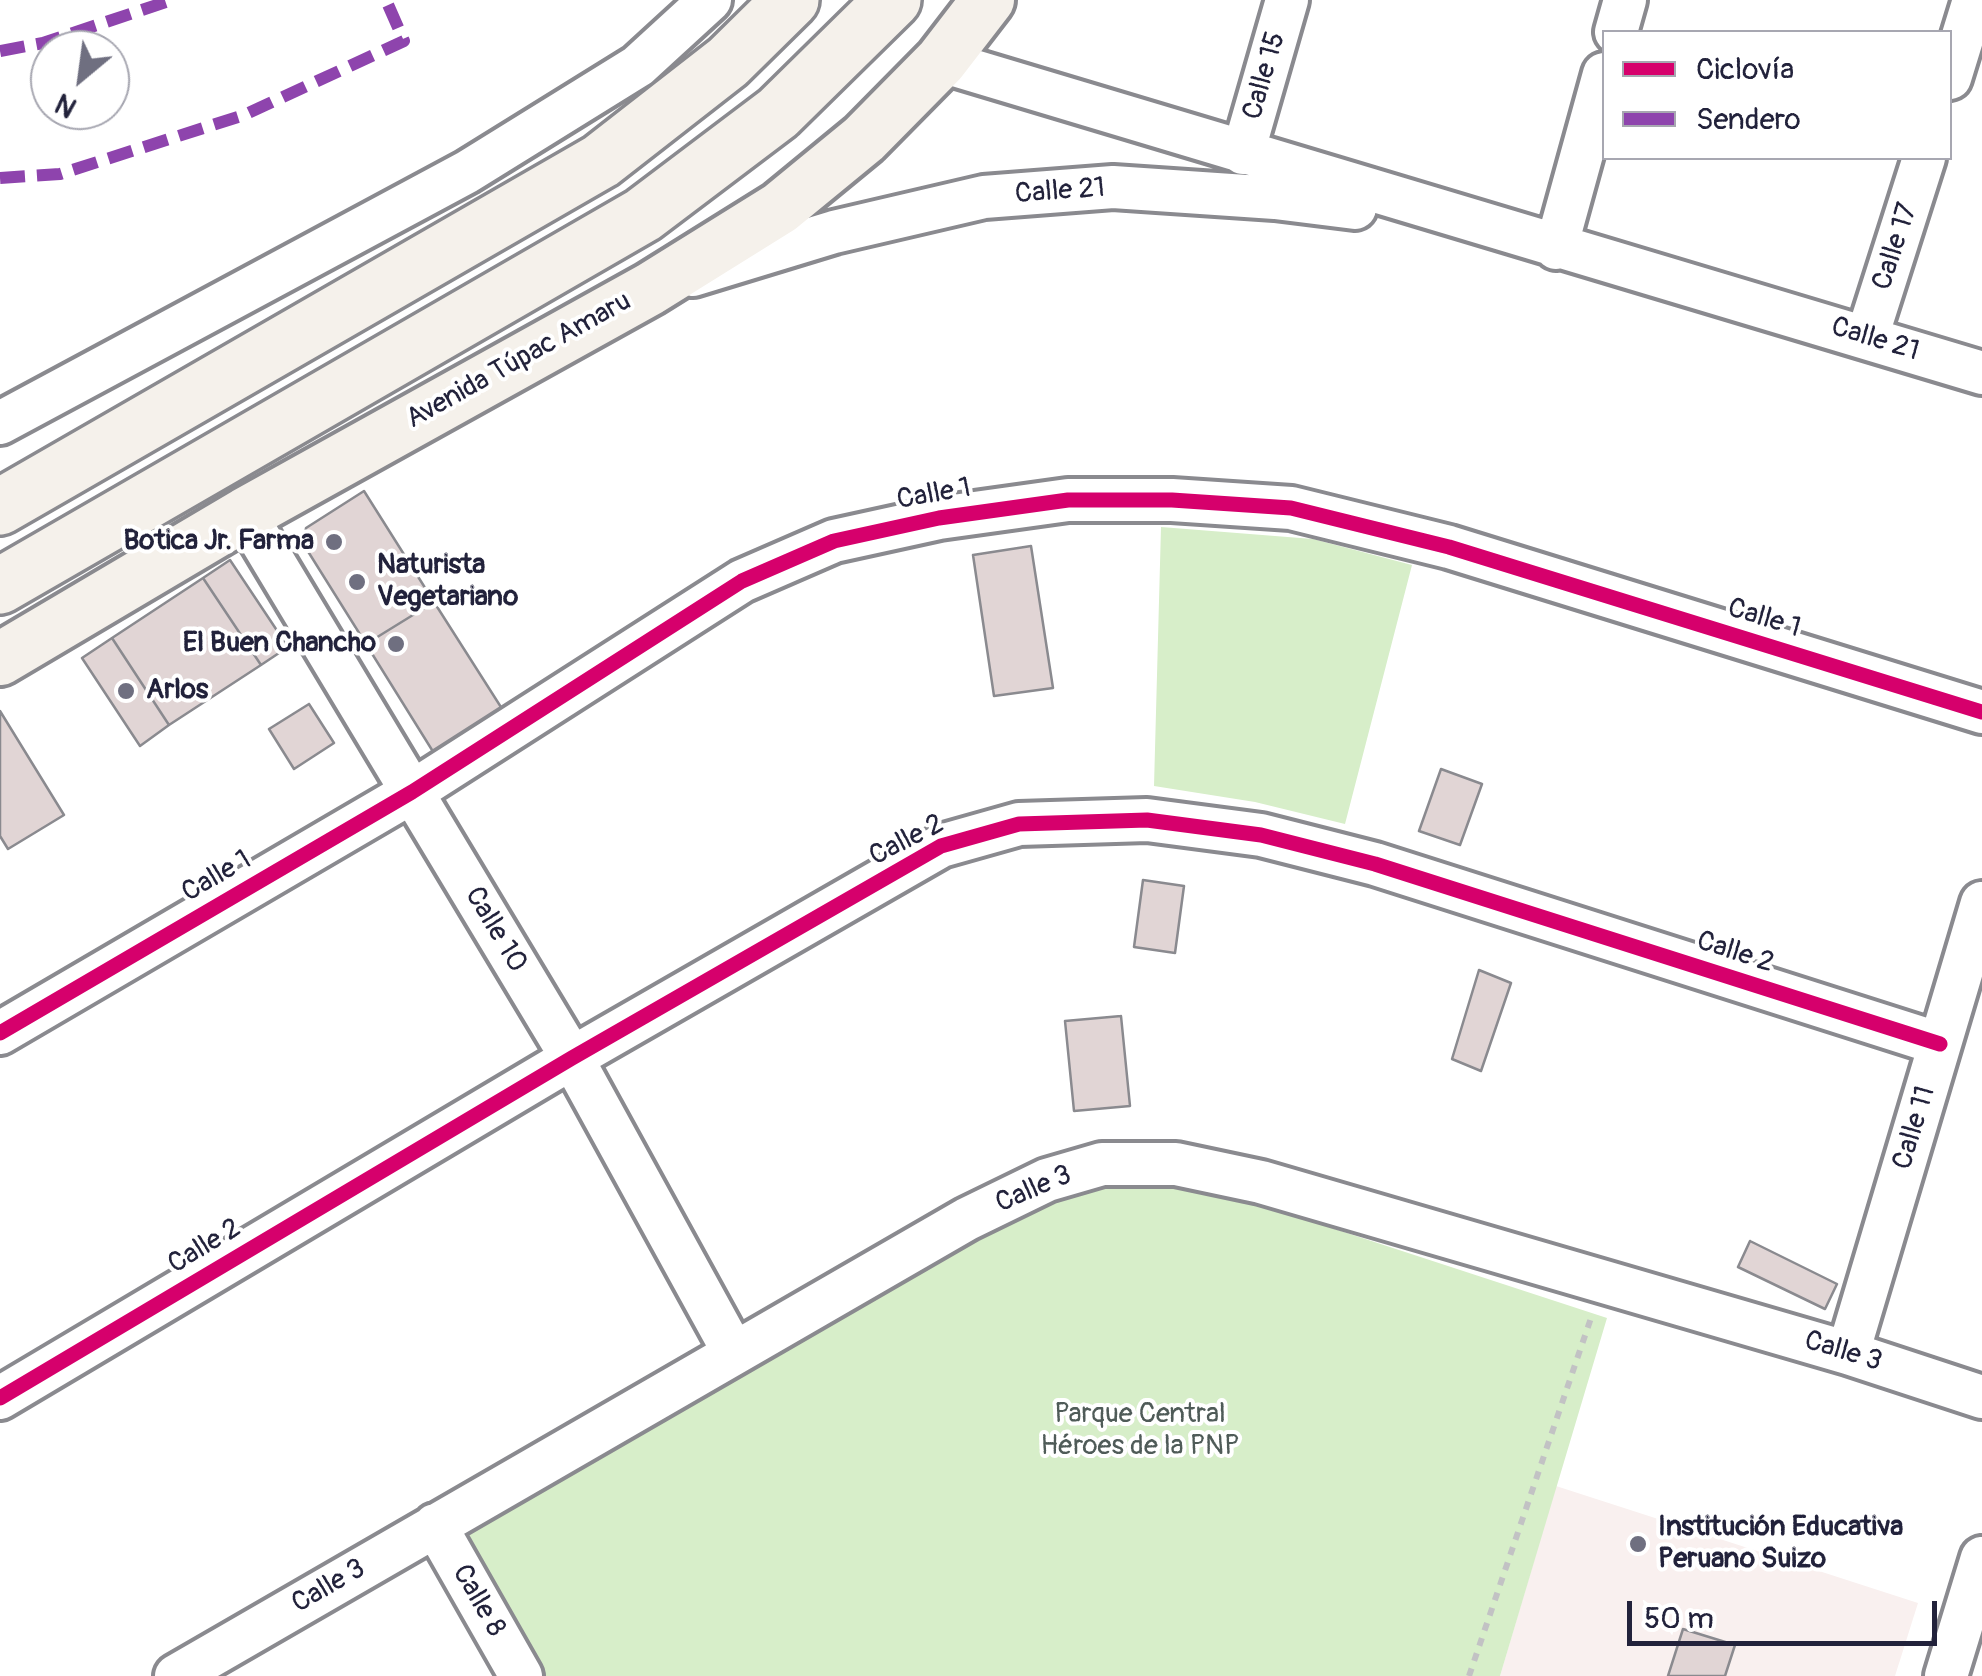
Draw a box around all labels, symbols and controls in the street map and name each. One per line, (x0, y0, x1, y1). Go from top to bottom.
street label: Calle 15 (1236, 28, 1294, 124)
north arrow (30, 30, 130, 130)
legend (1602, 30, 1952, 160)
text: Ciclovía (1696, 51, 1794, 88)
text: N (49, 85, 83, 125)
text: Sendero (1696, 101, 1801, 138)
street label: Calle 21 (1014, 172, 1106, 212)
street label: Calle 17 (1866, 199, 1926, 295)
street label: Avenida Túpac Amaru (401, 285, 637, 437)
street label: Calle 21 (1827, 311, 1923, 369)
street label: Calle 1 (894, 472, 974, 518)
place label: Botica Jr. Farma (124, 525, 314, 559)
marker: Botica Jr. Farma (323, 531, 345, 553)
place label: Naturista Vegetariano (377, 549, 518, 615)
marker: Naturista Vegetariano (346, 571, 368, 593)
street label: Calle 1 (1723, 592, 1805, 646)
place label: El Buen Chancho (183, 627, 376, 661)
marker: El Buen Chancho (385, 633, 407, 655)
place label: Arlos (146, 674, 208, 708)
marker: Arlos (115, 680, 137, 702)
street label: Calle 2 (864, 808, 950, 874)
street label: Calle 1 (176, 844, 258, 910)
street label: Calle 10 (457, 881, 533, 979)
street label: Calle 2 (1692, 925, 1778, 981)
street label: Calle 11 (1886, 1082, 1944, 1174)
street label: Calle 3 (991, 1159, 1077, 1221)
street label: Calle 2 (162, 1212, 248, 1282)
street label: Calle 3 (1800, 1324, 1886, 1380)
park label: Parque Central Héroes de la PNP (1041, 1398, 1239, 1464)
place label: Institución Educativa Peruano Suizo (1658, 1511, 1903, 1577)
marker: Institución Educativa Peruano Suizo (1627, 1533, 1649, 1555)
street label: Calle 3 (286, 1553, 372, 1621)
street label: Calle 8 (444, 1559, 512, 1643)
scale bar (1632, 1581, 1942, 1643)
text: 50 m (1644, 1600, 1714, 1637)

